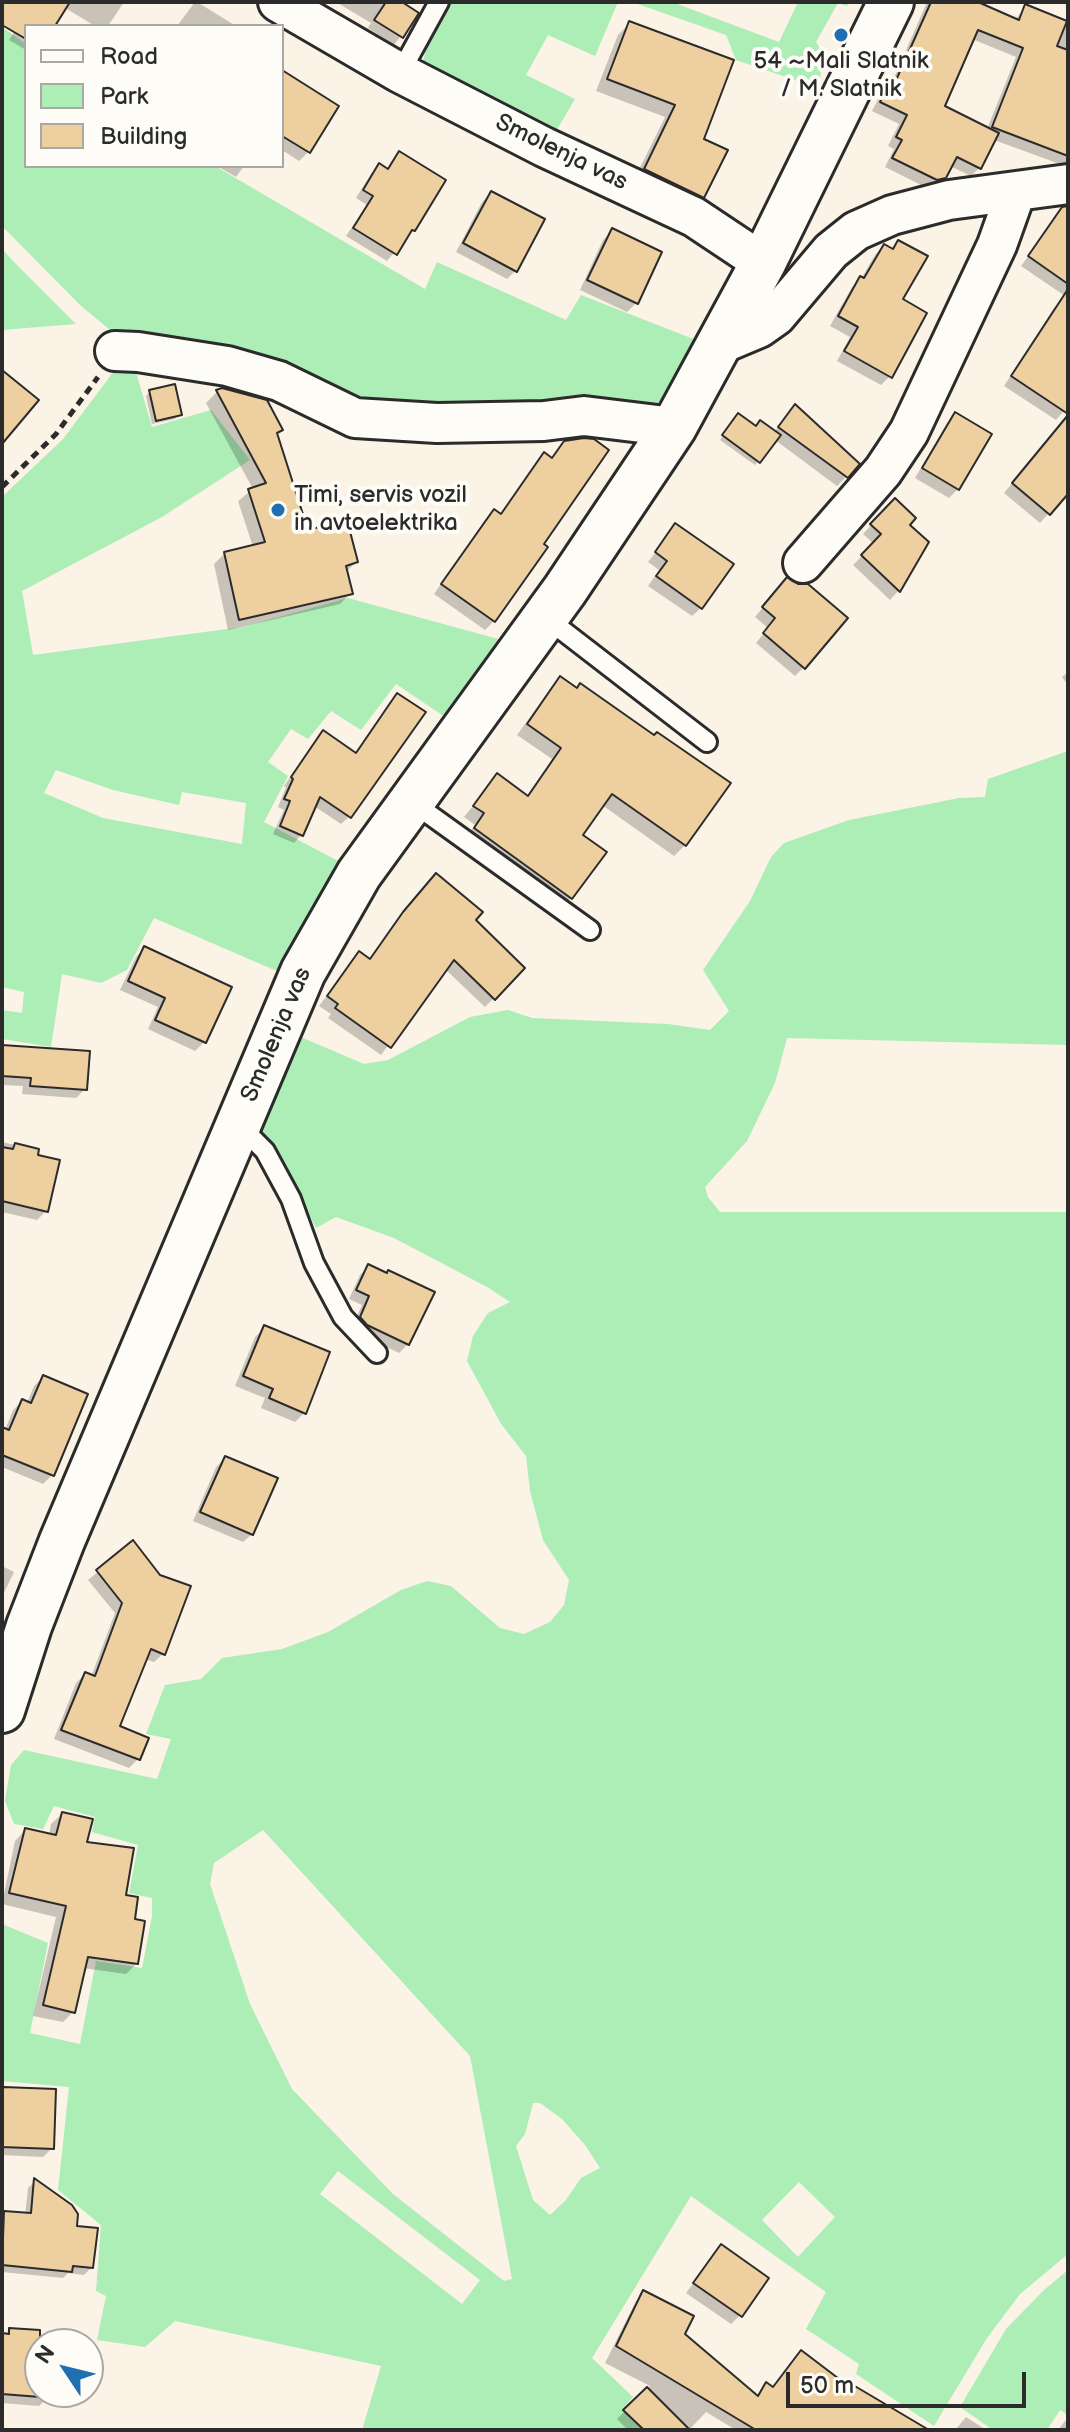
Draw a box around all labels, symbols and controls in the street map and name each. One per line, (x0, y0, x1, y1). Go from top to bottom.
legend (24, 24, 284, 168)
marker: 54 ~Mali Slatnik / M. Slatnik (832, 26, 850, 44)
text: Road (100, 42, 158, 71)
place label: 54 ~Mali Slatnik / M. Slatnik (753, 48, 929, 104)
text: Park (100, 82, 148, 111)
street label: Smolenja vas (490, 109, 632, 197)
text: Building (100, 122, 187, 151)
place label: Timi, servis vozil in avtoelektrika (294, 482, 467, 538)
marker: Timi, servis vozil in avtoelektrika (269, 501, 287, 519)
street label: Smolenja vas (236, 963, 318, 1107)
north arrow (24, 2328, 104, 2408)
text: N (30, 2341, 61, 2370)
scale bar (790, 2356, 1030, 2406)
text: 50 m (800, 2371, 854, 2400)

